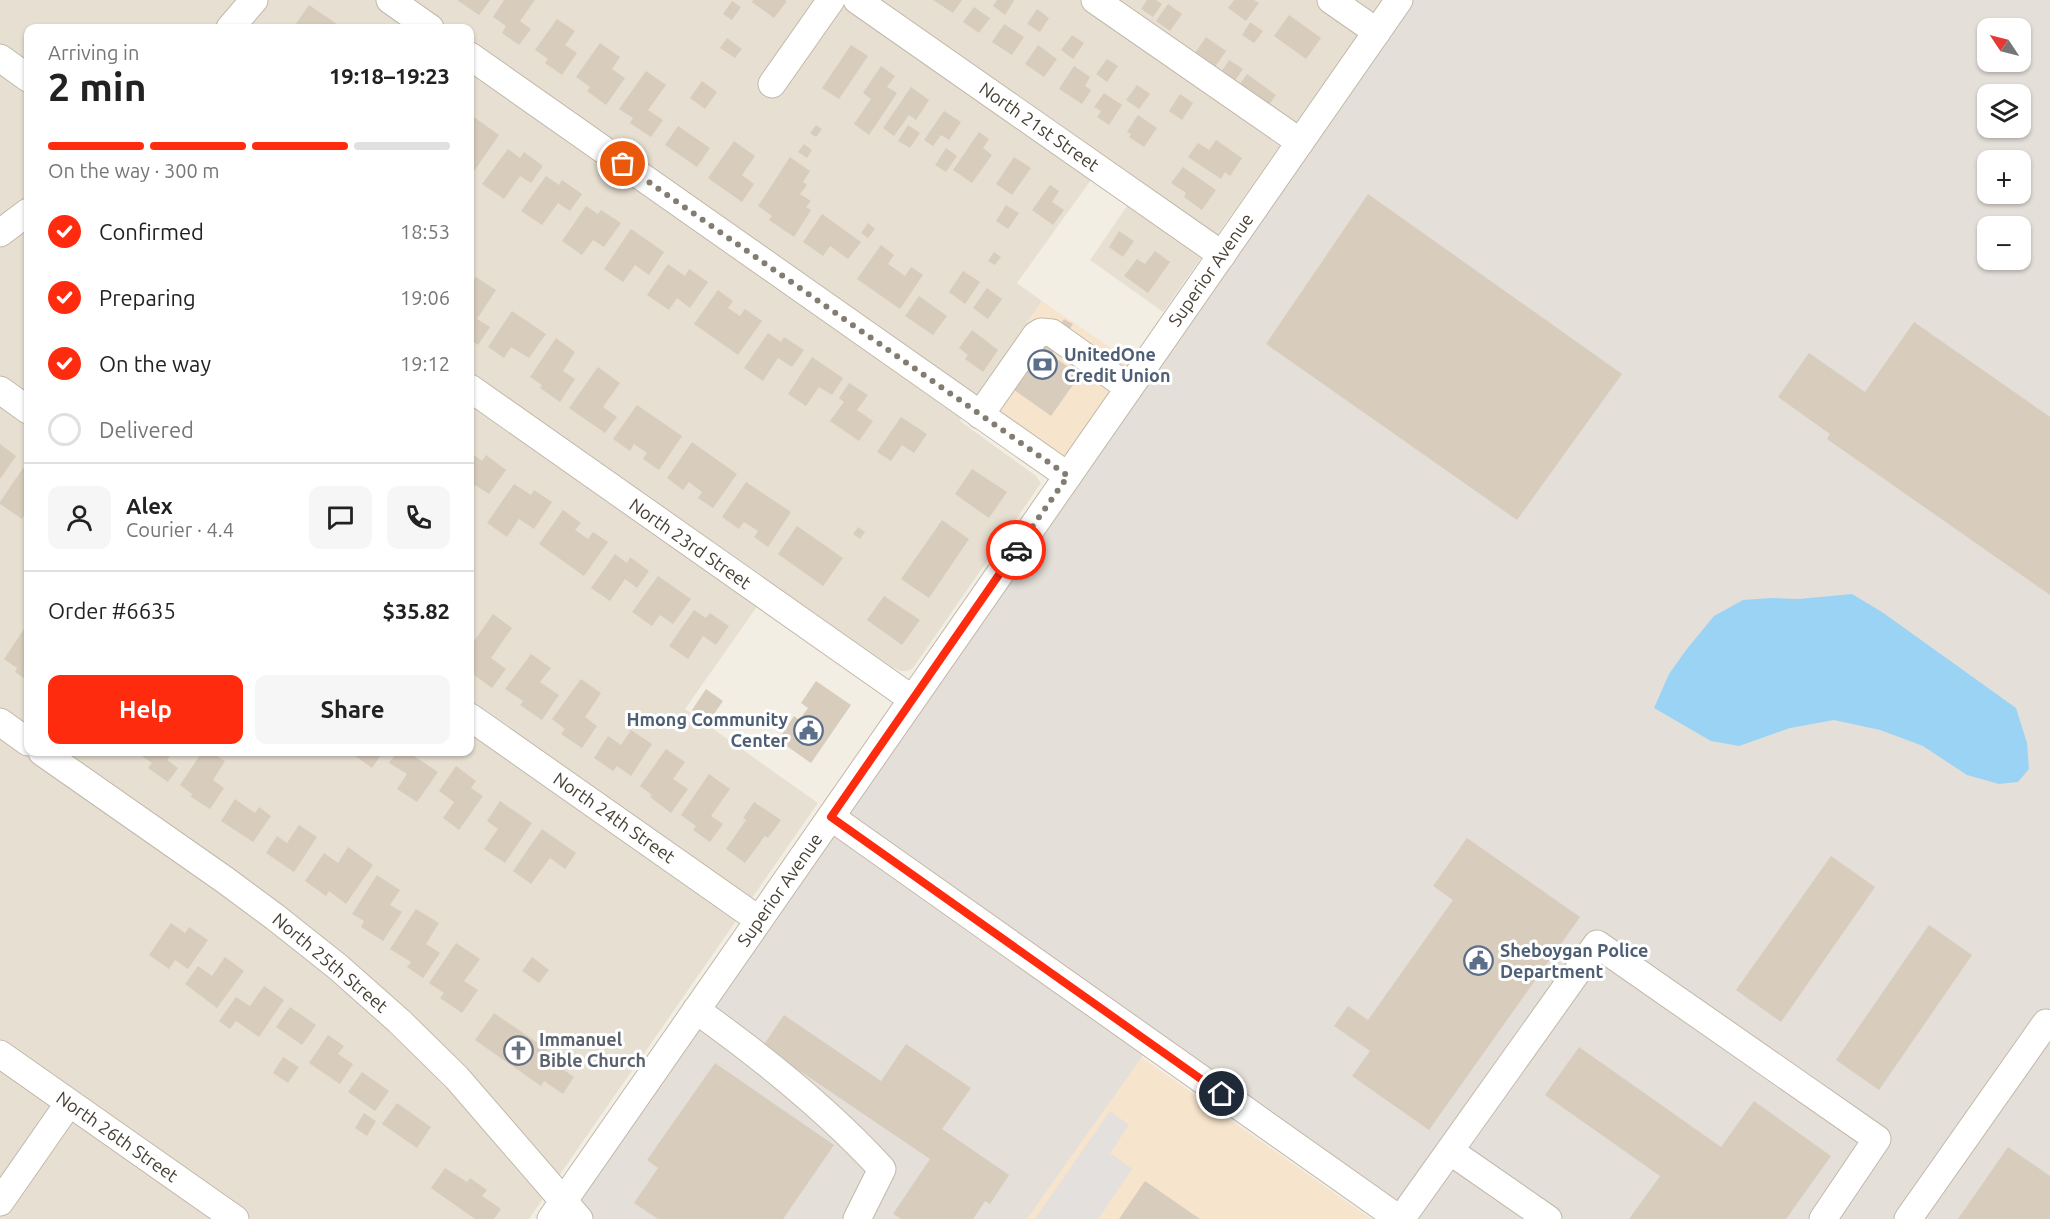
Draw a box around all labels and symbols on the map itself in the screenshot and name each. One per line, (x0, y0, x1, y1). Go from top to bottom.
north arrow (1977, 18, 2031, 72)
street label: North 21st Street (976, 77, 1103, 175)
pin (597, 138, 648, 189)
street label: Superior Avenue (1164, 209, 1257, 330)
place label: UnitedOne Credit Union (1064, 344, 1170, 385)
bank icon: UnitedOne Credit Union (1027, 349, 1059, 381)
street label: North 23rd Street (626, 494, 755, 593)
courier (986, 520, 1046, 580)
place label: Hmong Community Center (626, 709, 789, 750)
public building icon: Hmong Community Center (793, 714, 825, 746)
street label: North 24th Street (550, 768, 679, 867)
street label: Superior Avenue (733, 829, 826, 950)
street label: North 25th Street (269, 908, 392, 1016)
place label: Sheboygan Police Department (1500, 940, 1648, 981)
public building icon: Sheboygan Police Department (1463, 945, 1495, 977)
place label: Immanuel Bible Church (539, 1029, 646, 1070)
church icon: Immanuel Bible Church (502, 1034, 534, 1066)
pin (1196, 1068, 1247, 1119)
street label: North 26th Street (53, 1087, 182, 1186)

